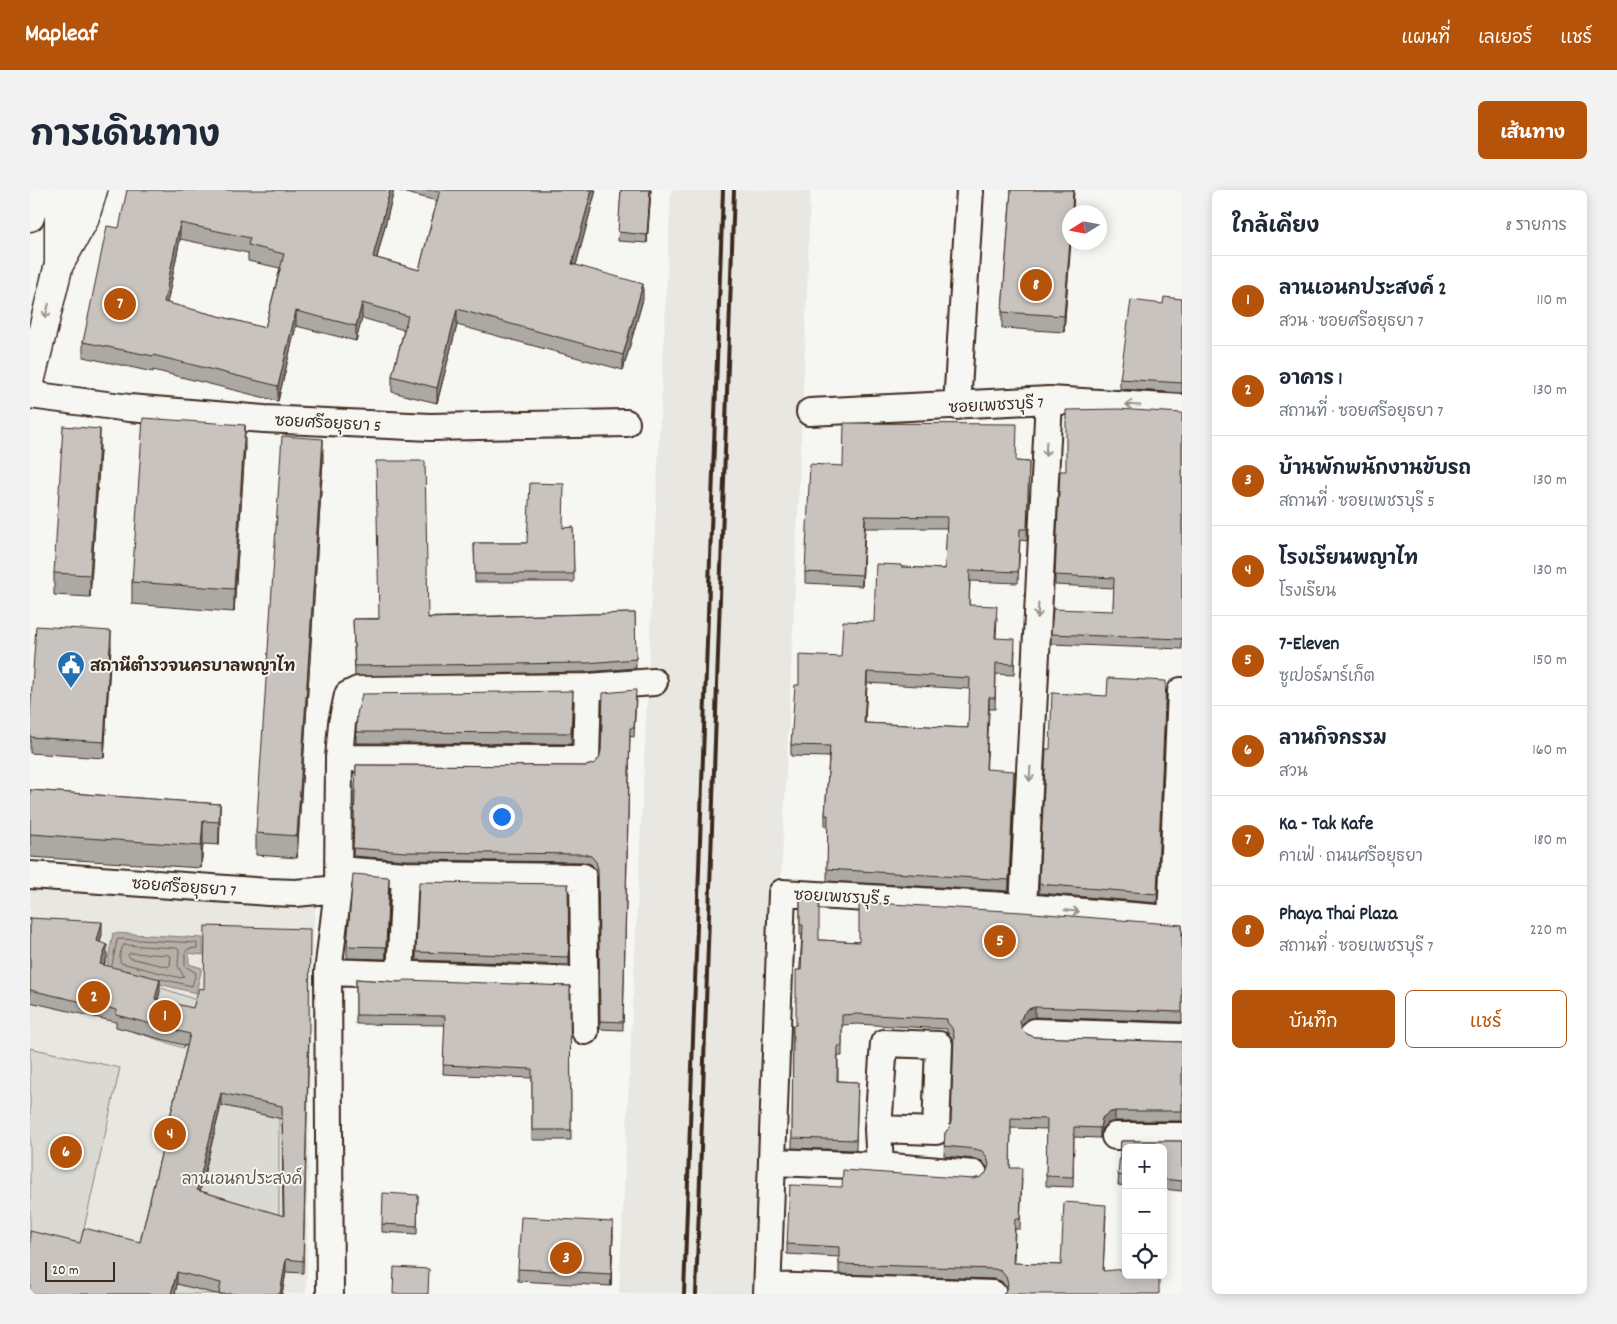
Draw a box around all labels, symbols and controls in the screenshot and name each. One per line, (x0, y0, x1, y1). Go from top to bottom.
text: Mapleaf (25, 18, 97, 52)
text: แผนที่ (1402, 27, 1450, 52)
text: เลเยอร์ (1478, 27, 1532, 52)
text: แชร์ (1560, 27, 1592, 52)
button: เส้นทาง (1478, 101, 1587, 159)
text: การเดินทาง (30, 113, 220, 163)
north arrow (1062, 205, 1107, 250)
text: ใกล้เคียง (1232, 213, 1319, 243)
text: 8 รายการ (1506, 215, 1567, 238)
pin: 8 (1020, 266, 1052, 304)
text: ลานเอนกประสงค์ 2 (1279, 277, 1447, 304)
pin: 7 (104, 285, 136, 323)
text: 1 (1246, 289, 1250, 312)
text: 110 m (1537, 289, 1567, 312)
one-way arrow (42, 303, 52, 319)
text: สวน · ซอยศรีอยุธยา 7 (1279, 311, 1424, 334)
text: อาคาร 1 (1279, 367, 1343, 394)
text: 2 (1245, 379, 1252, 402)
text: 130 m (1533, 379, 1567, 402)
street label: ซอยเพชรบุรี 7 (948, 392, 1044, 420)
one-way arrow (1126, 401, 1142, 410)
text: สถานที่ · ซอยศรีอยุธยา 7 (1279, 401, 1443, 424)
street label: ซอยศรีอยุธยา 5 (274, 409, 382, 439)
one-way arrow (1042, 441, 1051, 457)
text: บ้านพักพนักงานขับรถ (1279, 457, 1471, 484)
text: 3 (1244, 469, 1252, 492)
text: 130 m (1533, 469, 1567, 492)
text: สถานที่ · ซอยเพชรบุรี 5 (1279, 491, 1435, 514)
text: โรงเรียนพญาไท (1279, 547, 1418, 574)
text: 4 (1245, 559, 1251, 582)
text: 130 m (1533, 559, 1567, 582)
text: โรงเรียน (1279, 581, 1336, 604)
one-way arrow (1033, 603, 1043, 619)
text: 7-Eleven (1279, 632, 1339, 659)
text: 5 (1244, 649, 1252, 672)
text: 150 m (1533, 649, 1567, 672)
public building icon: สถานีตำรวจนครบาลพญาไท (56, 650, 86, 689)
place label: สถานีตำรวจนครบาลพญาไท (90, 654, 295, 679)
text: ซูเปอร์มาร์เก็ต (1279, 666, 1375, 689)
text: ลานกิจกรรม (1279, 727, 1387, 754)
text: 6 (1244, 739, 1252, 762)
text: 160 m (1532, 739, 1567, 762)
text: สวน (1279, 761, 1308, 784)
one-way arrow (1025, 765, 1034, 781)
your location (489, 804, 515, 830)
text: Ka - Tak Kafe (1279, 812, 1373, 839)
text: 7 (1245, 829, 1251, 852)
text: 180 m (1534, 829, 1567, 852)
text: คาเฟ่ · ถนนศรีอยุธยา (1279, 846, 1423, 869)
street label: ซอยศรีอยุธยา 7 (131, 872, 237, 904)
street label: ซอยเพชรบุรี 5 (793, 883, 891, 913)
text: Phaya Thai Plaza (1279, 902, 1397, 929)
one-way arrow (1063, 906, 1079, 916)
text: 8 (1245, 919, 1251, 942)
text: 220 m (1530, 919, 1567, 942)
pin: 5 (984, 922, 1016, 960)
text: สถานที่ · ซอยเพชรบุรี 7 (1279, 936, 1433, 959)
pin: 2 (78, 978, 110, 1016)
button: บันทึก (1232, 990, 1395, 1048)
button: แชร์ (1405, 990, 1567, 1048)
pin: 1 (149, 997, 181, 1035)
pin: 4 (154, 1115, 186, 1153)
pin: 6 (50, 1133, 82, 1171)
map controls (1122, 1144, 1167, 1279)
button: + (1122, 1144, 1167, 1189)
park label: ลานเอนกประสงค์ (182, 1167, 303, 1192)
button: − (1122, 1189, 1167, 1234)
button: locate (1122, 1234, 1167, 1279)
pin: 3 (550, 1239, 582, 1277)
scale bar (45, 1259, 115, 1282)
text: 20 m (52, 1261, 79, 1281)

